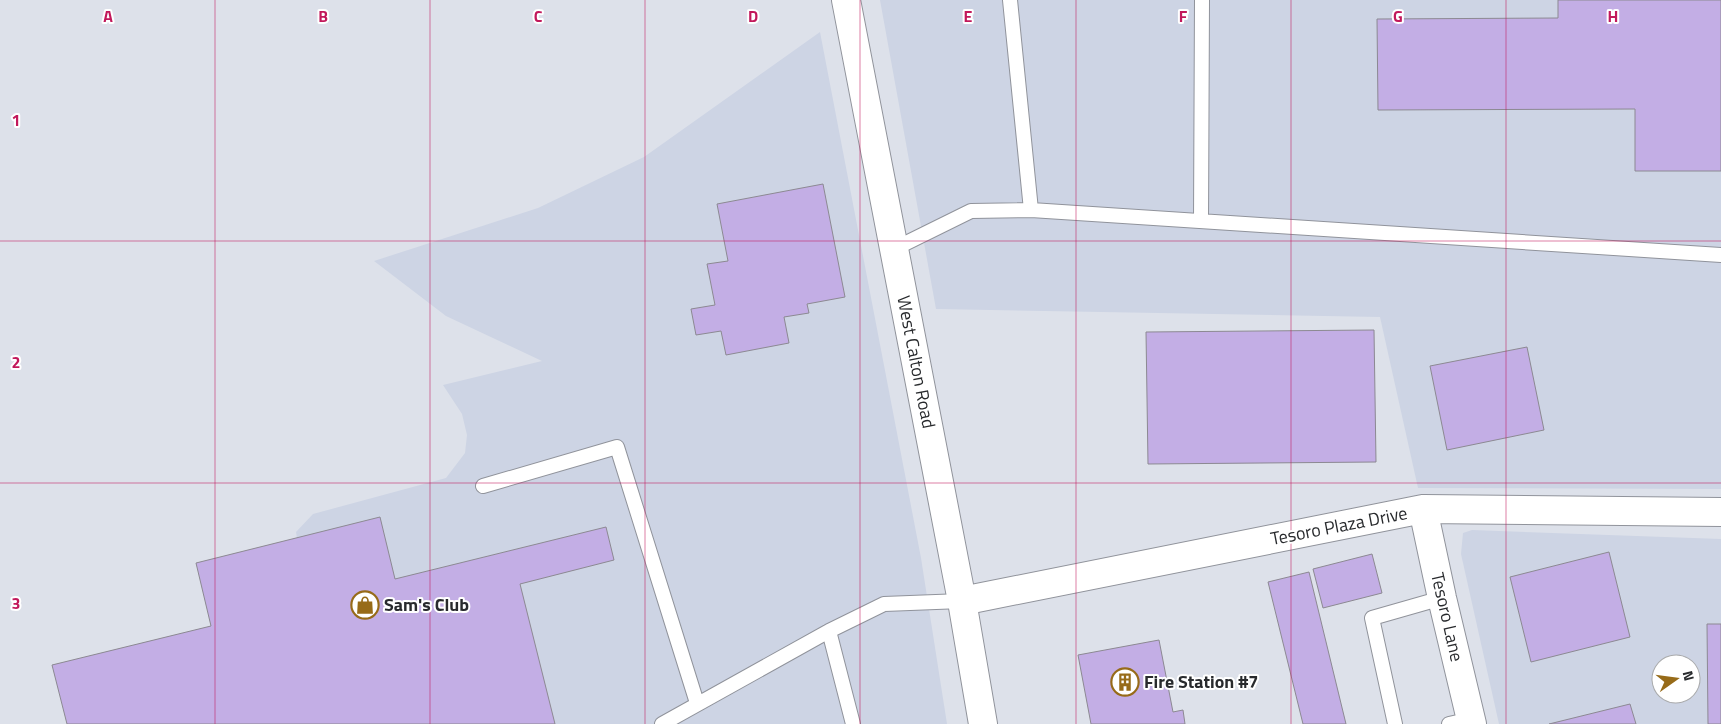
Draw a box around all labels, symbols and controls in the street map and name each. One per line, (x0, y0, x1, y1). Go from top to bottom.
text: A (103, 4, 113, 28)
text: B (318, 4, 328, 28)
text: C (534, 4, 543, 28)
text: D (748, 4, 758, 28)
text: E (964, 4, 973, 28)
text: F (1179, 4, 1188, 28)
text: G (1393, 4, 1403, 28)
text: H (1608, 4, 1618, 28)
text: 1 (12, 108, 20, 132)
street label: West Calton Road (890, 293, 943, 431)
text: 2 (12, 350, 20, 374)
street label: Tesoro Plaza Drive (1268, 499, 1410, 552)
street label: Tesoro Lane (1424, 570, 1471, 664)
shop icon: Sam's Club (350, 590, 380, 620)
text: 3 (12, 591, 20, 615)
place label: Sam's Club (384, 591, 469, 618)
north arrow (1651, 654, 1701, 704)
building icon: Fire Station #7 (1110, 667, 1140, 697)
place label: Fire Station #7 (1144, 668, 1258, 695)
text: N (1678, 668, 1700, 683)

